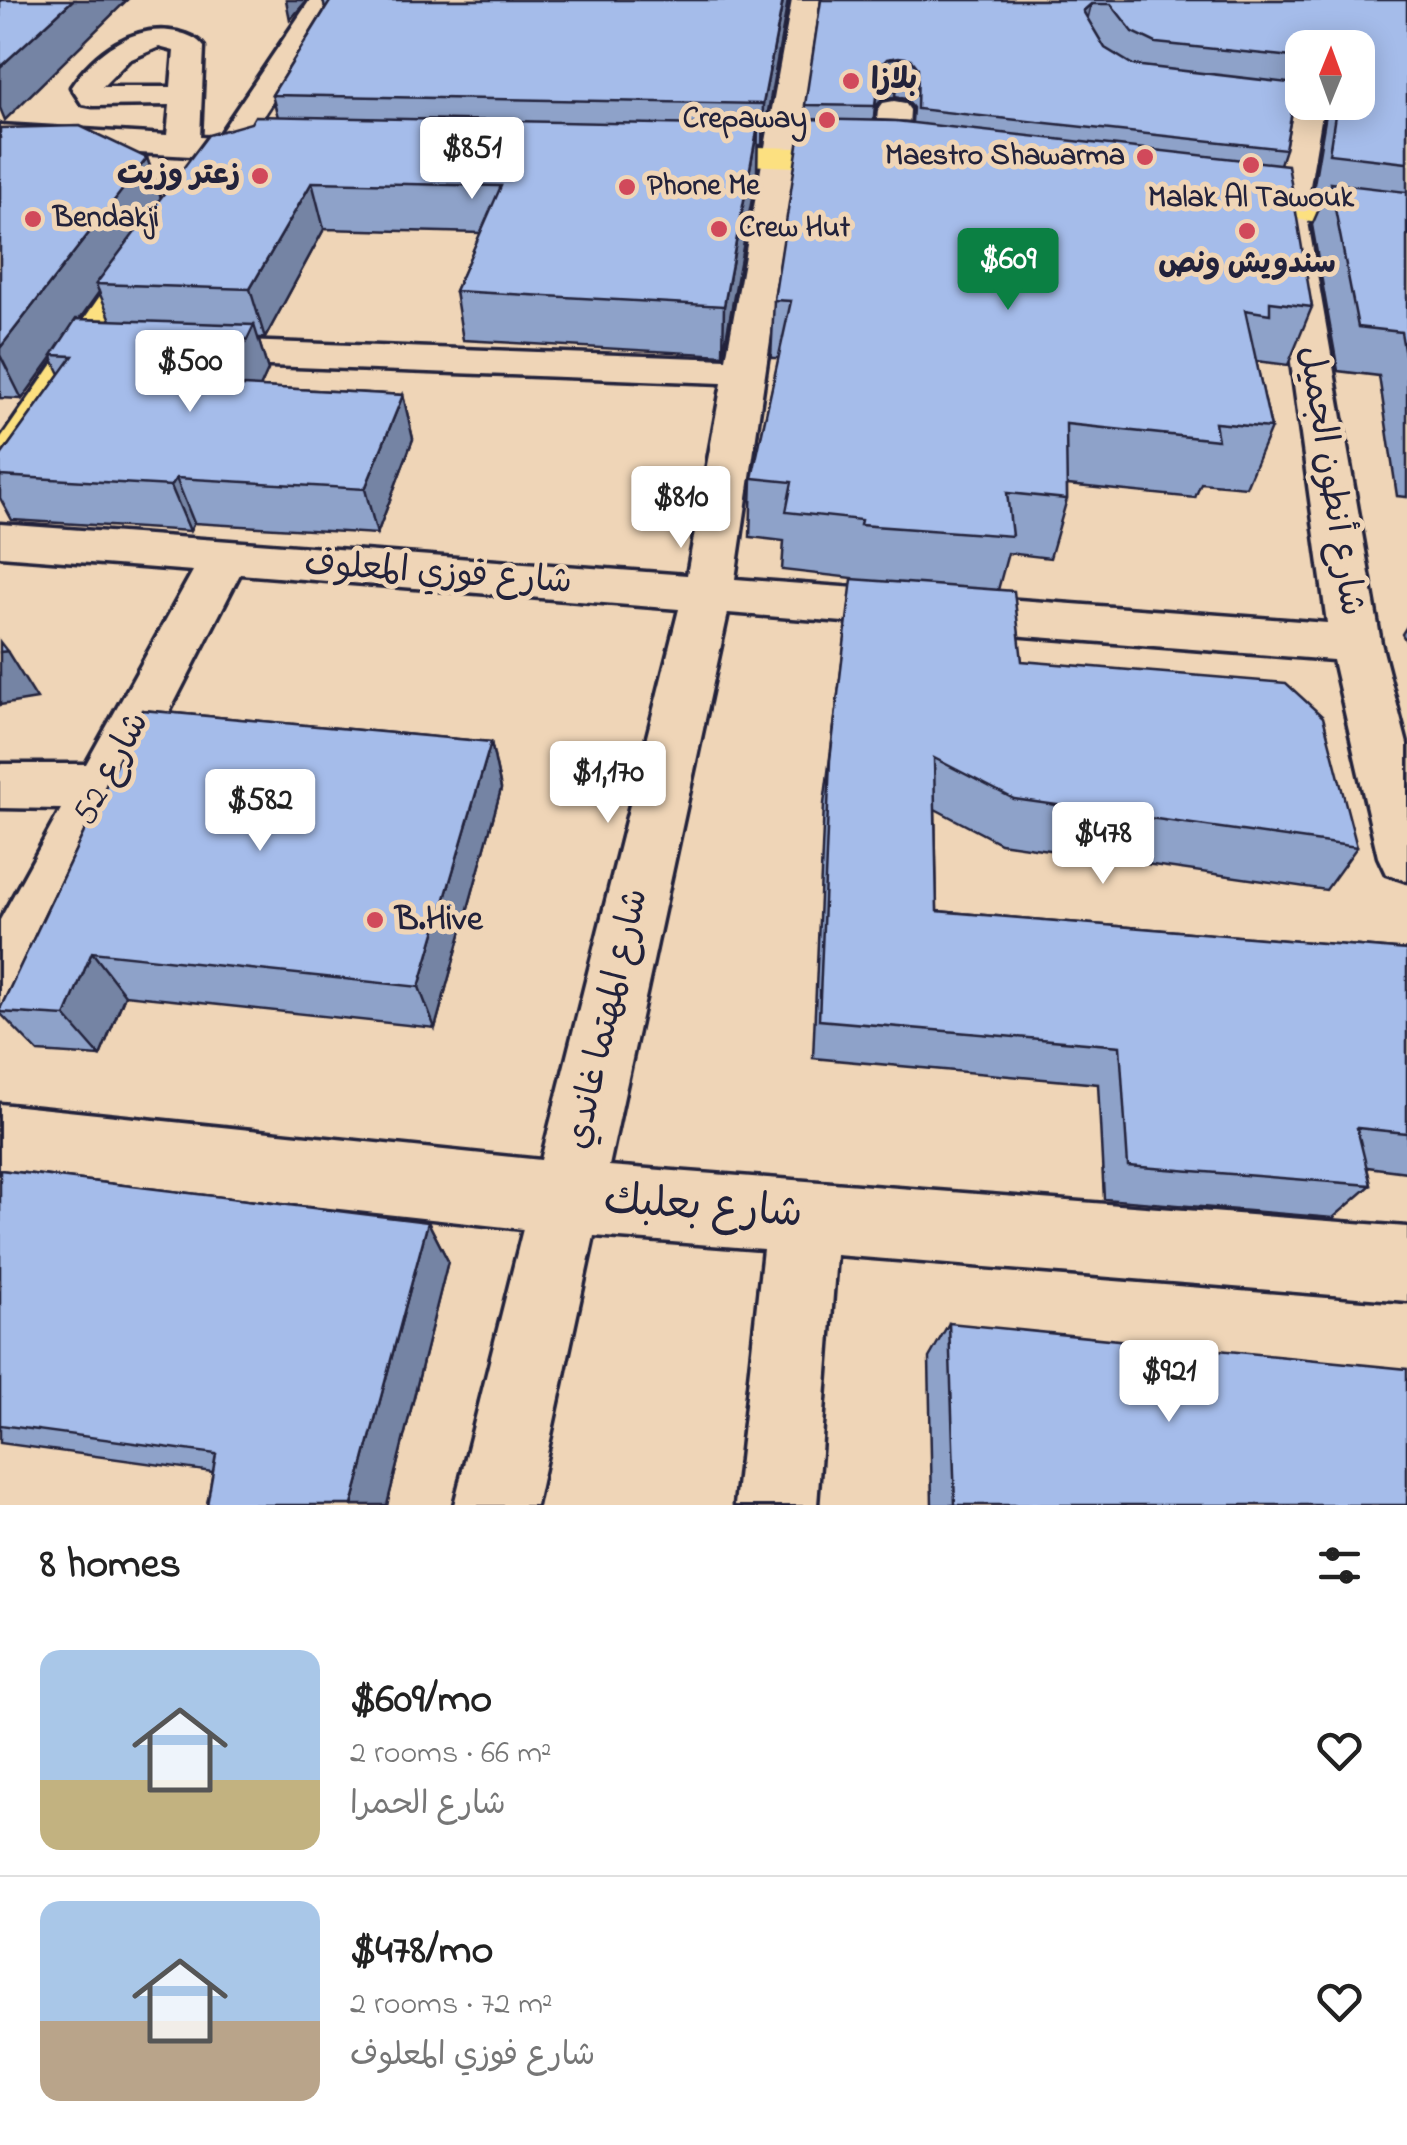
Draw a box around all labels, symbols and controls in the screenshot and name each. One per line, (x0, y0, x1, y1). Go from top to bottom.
north arrow (1285, 30, 1375, 120)
map controls (1285, 30, 1375, 120)
place label: بلازا (871, 59, 917, 103)
marker: بلازا (840, 70, 862, 92)
place label: Crepaway (683, 98, 807, 142)
marker: Crepaway (816, 109, 838, 131)
pin: $851 (413, 117, 531, 202)
text: $851 (442, 126, 502, 173)
place label: Maestro Shawarma (885, 135, 1125, 179)
marker: Maestro Shawarma (1134, 146, 1156, 168)
place label: زعتر وزيت (117, 154, 240, 198)
marker: Malak Al Tawouk (1240, 154, 1262, 176)
marker: زعتر وزيت (249, 165, 271, 187)
place label: Phone Me (647, 165, 761, 209)
marker: Phone Me (616, 176, 638, 198)
place label: Malak Al Tawouk (1148, 177, 1355, 221)
place label: Bendakji (51, 197, 159, 241)
place label: Crew Hut (739, 207, 851, 251)
marker: Bendakji (22, 208, 44, 230)
marker: Crew Hut (708, 218, 730, 240)
marker: سندويش ونص (1236, 220, 1258, 242)
pin: $609 (949, 228, 1067, 313)
text: $609 (980, 237, 1036, 284)
place label: سندويش ونص (1158, 243, 1336, 287)
pin: $500 (131, 330, 249, 415)
text: $500 (157, 339, 223, 386)
street label: شارع أنطون الجميل (1283, 342, 1377, 620)
pin: $810 (622, 466, 740, 551)
text: $810 (653, 475, 709, 522)
street label: شارع فوزي المعلوف (302, 539, 574, 609)
street label: شارع 52 (61, 703, 163, 835)
pin: $1,170 (527, 741, 689, 826)
text: $1,170 (572, 750, 644, 797)
pin: $582 (201, 769, 319, 854)
text: $582 (227, 778, 293, 825)
pin: $478 (1044, 802, 1162, 887)
text: $478 (1074, 811, 1132, 858)
street label: شارع المهتما غاندي (553, 884, 663, 1154)
place label: B.Hive (393, 895, 484, 946)
marker: B.Hive (364, 909, 386, 931)
street label: شارع بعلبك (602, 1171, 804, 1245)
pin: $921 (1110, 1340, 1228, 1425)
text: $921 (1141, 1349, 1197, 1396)
text: 8 homes (40, 1535, 181, 1596)
icon: filters (1312, 1538, 1367, 1593)
text: $609/mo (350, 1670, 492, 1731)
icon: home (120, 1690, 240, 1810)
icon: heart (1312, 1723, 1367, 1778)
text: 2 rooms · 66 m² (350, 1731, 552, 1778)
text: شارع الحمرا (350, 1782, 506, 1829)
text: $478/mo (350, 1921, 493, 1982)
icon: home (120, 1941, 240, 2061)
icon: heart (1312, 1974, 1367, 2029)
text: 2 rooms · 72 m² (350, 1982, 552, 2029)
text: شارع فوزي المعلوف (350, 2033, 595, 2080)

